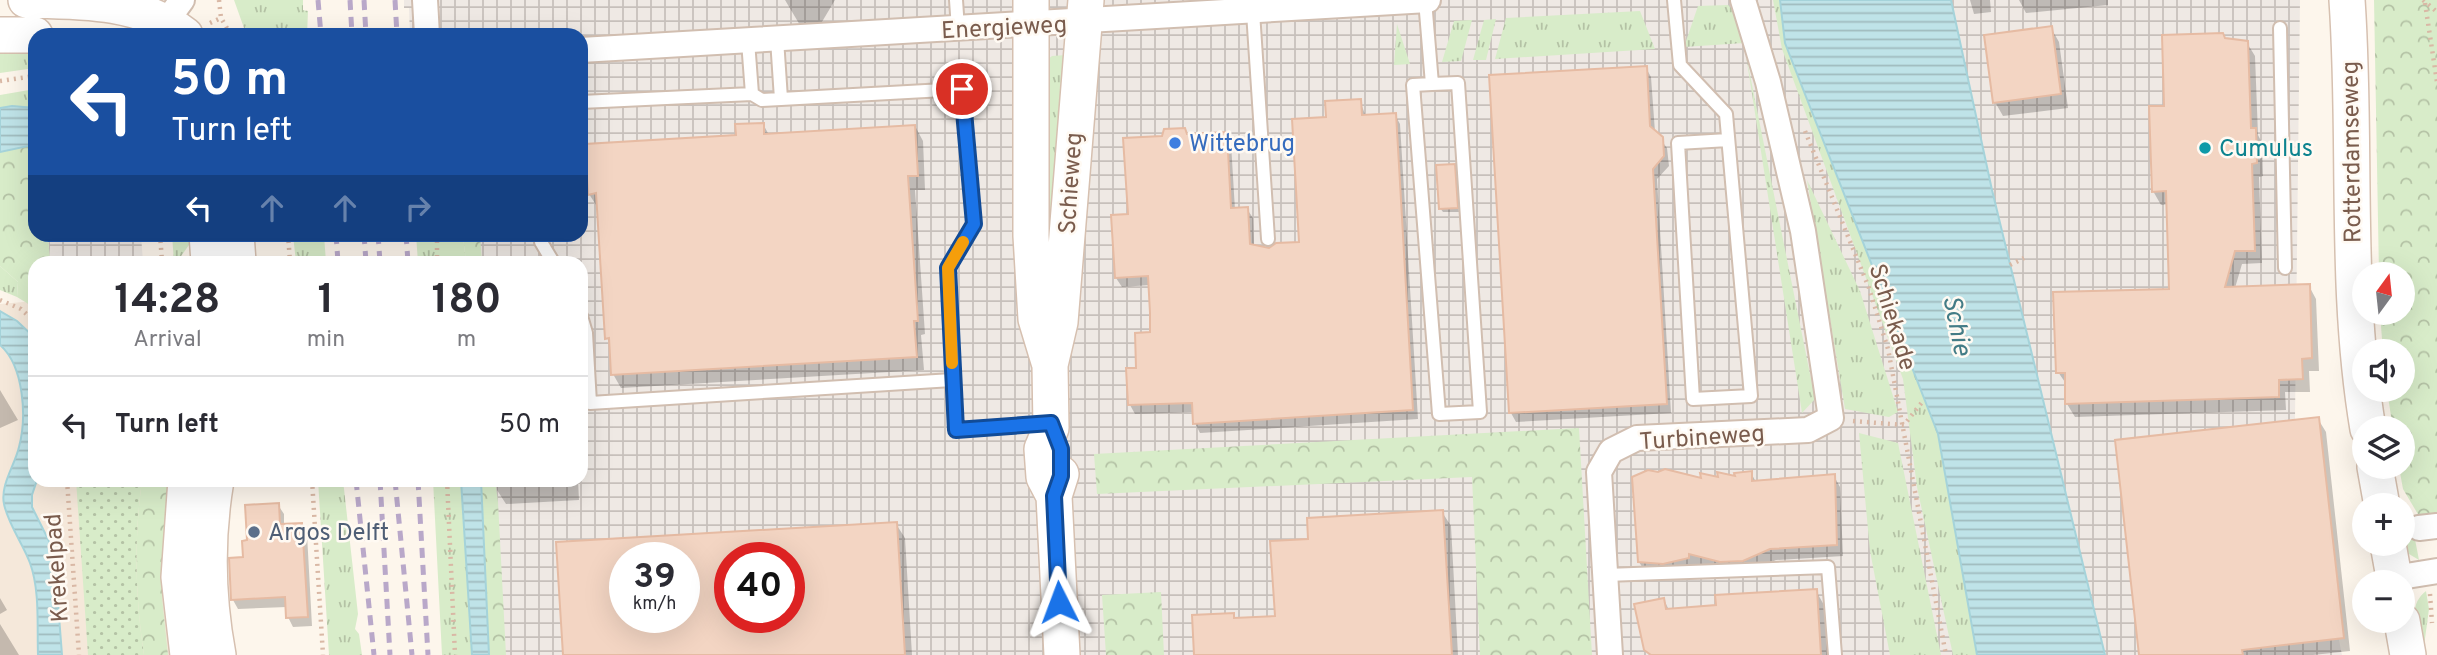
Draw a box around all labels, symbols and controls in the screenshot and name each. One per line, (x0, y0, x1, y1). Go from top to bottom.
street label: Energieweg (940, 11, 1068, 47)
text: 50 m (171, 51, 288, 113)
icon: left (56, 56, 147, 147)
pin (932, 59, 992, 119)
street label: Rotterdamseweg (2336, 61, 2370, 243)
icon: arrive (943, 70, 981, 108)
text: Turn left (171, 112, 292, 152)
place label: Wittebrug (1189, 130, 1295, 160)
street label: Schieweg (1053, 131, 1091, 235)
marker: Wittebrug (1167, 135, 1183, 151)
place label: Cumulus (2219, 135, 2313, 165)
marker: Cumulus (2197, 140, 2213, 156)
icon: left (180, 189, 218, 227)
icon: ahead (253, 189, 291, 227)
icon: ahead (326, 189, 364, 227)
icon: right (399, 189, 437, 227)
street label: Schiekade (1861, 261, 1922, 375)
north arrow (2352, 262, 2415, 326)
map controls (2352, 262, 2415, 633)
text: 14:28 (114, 275, 220, 328)
text: 1 (318, 275, 334, 328)
text: 180 (431, 275, 502, 328)
water label: Schie (1934, 292, 1978, 359)
text: Arrival (133, 326, 202, 355)
text: min (307, 326, 345, 355)
text: m (457, 326, 476, 355)
button: sound (2352, 339, 2415, 402)
icon: left (56, 406, 94, 444)
text: Turn left (115, 409, 219, 442)
text: 50 m (499, 409, 560, 442)
button: layers (2352, 416, 2415, 479)
street label: Turbineweg (1638, 420, 1766, 458)
button: + (2352, 493, 2415, 556)
street label: Krekelpad (39, 512, 77, 623)
place label: Argos Delft (268, 519, 389, 549)
marker: Argos Delft (246, 524, 262, 540)
speed limit sign: 40 (714, 542, 805, 633)
text: 39 (633, 556, 676, 600)
position arrow (1022, 565, 1096, 639)
button: − (2352, 570, 2415, 633)
text: km/h (633, 593, 676, 616)

